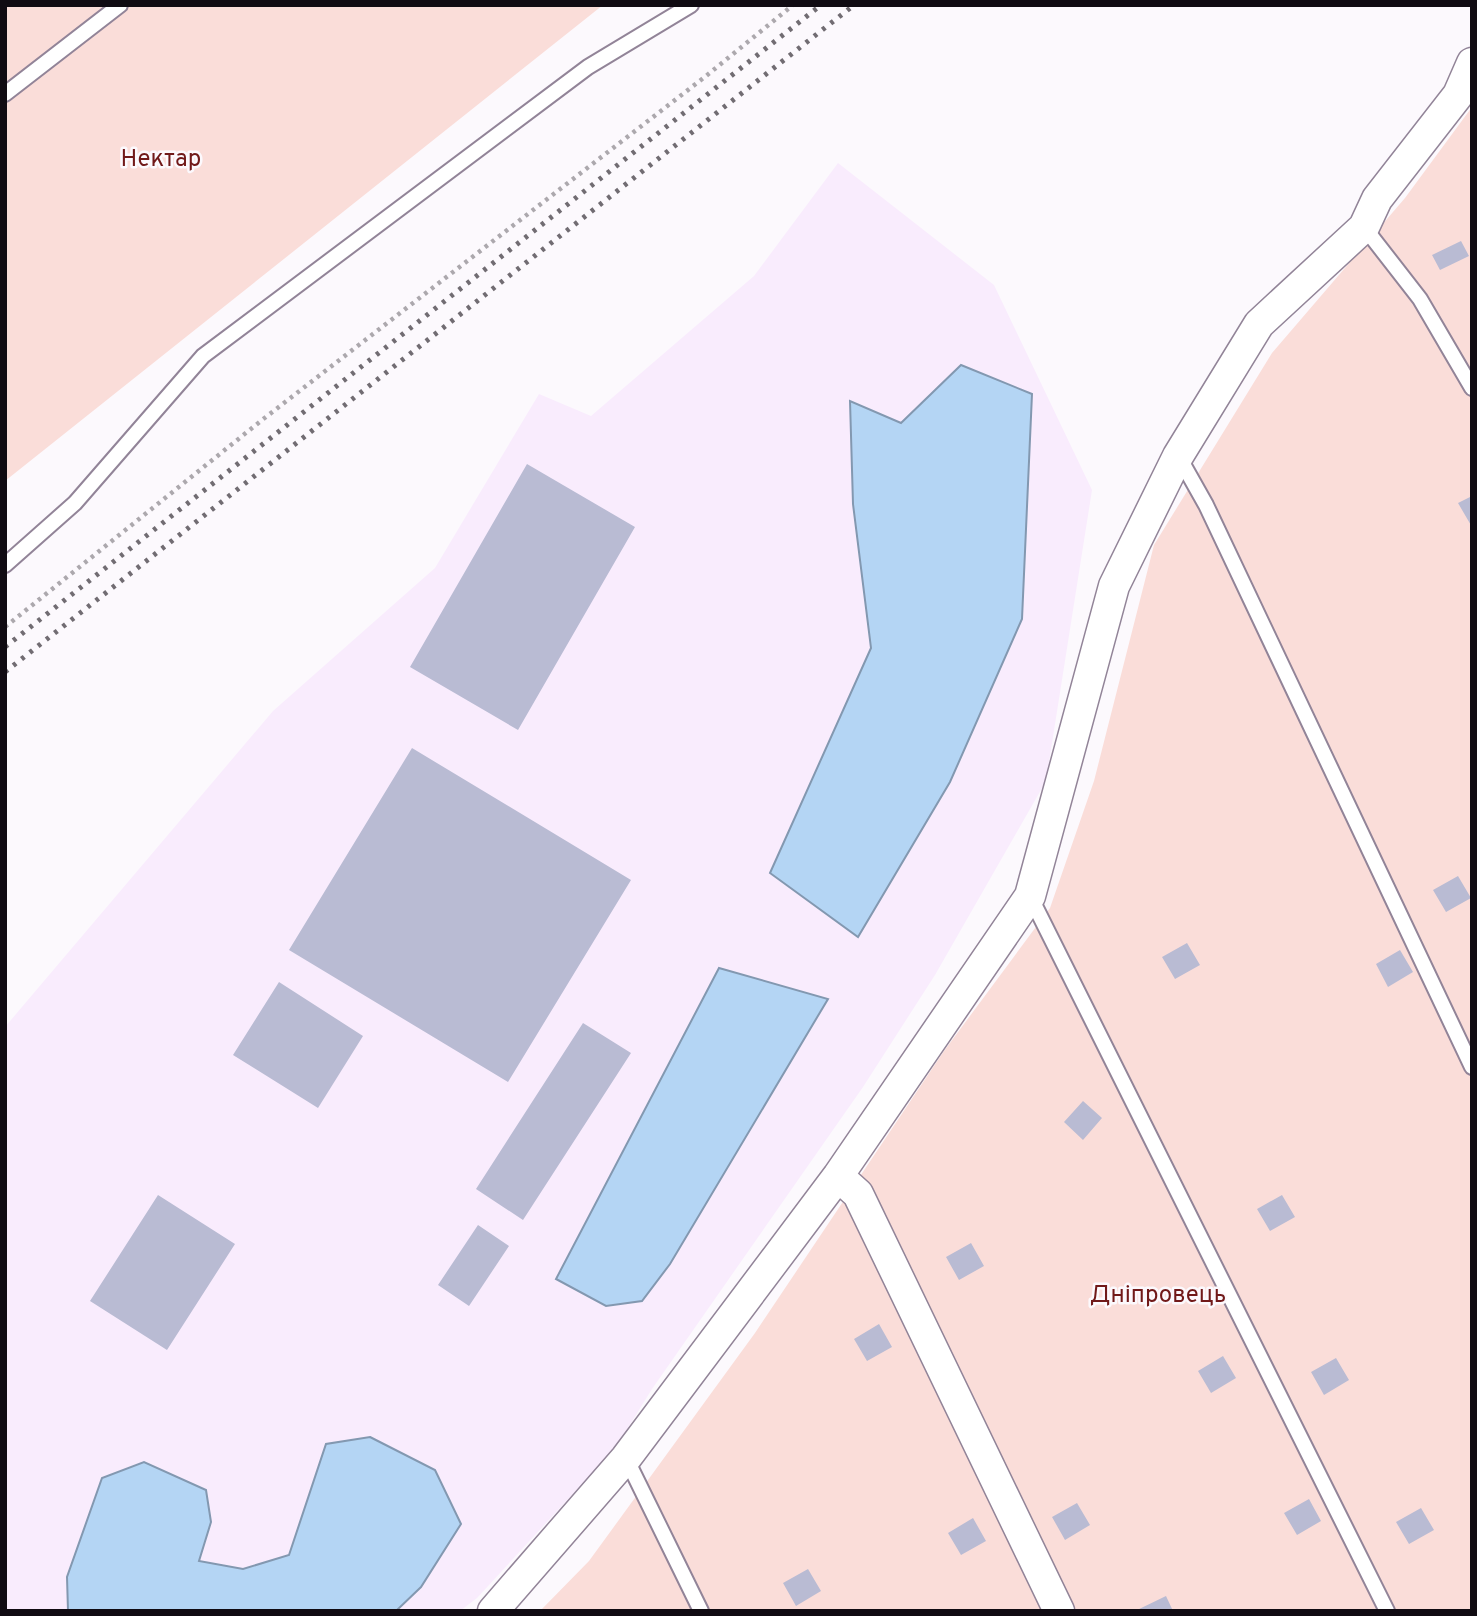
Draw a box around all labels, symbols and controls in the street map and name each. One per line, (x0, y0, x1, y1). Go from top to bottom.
park label: Нектар (121, 145, 201, 175)
park label: Дніпровець (1090, 1281, 1226, 1311)

